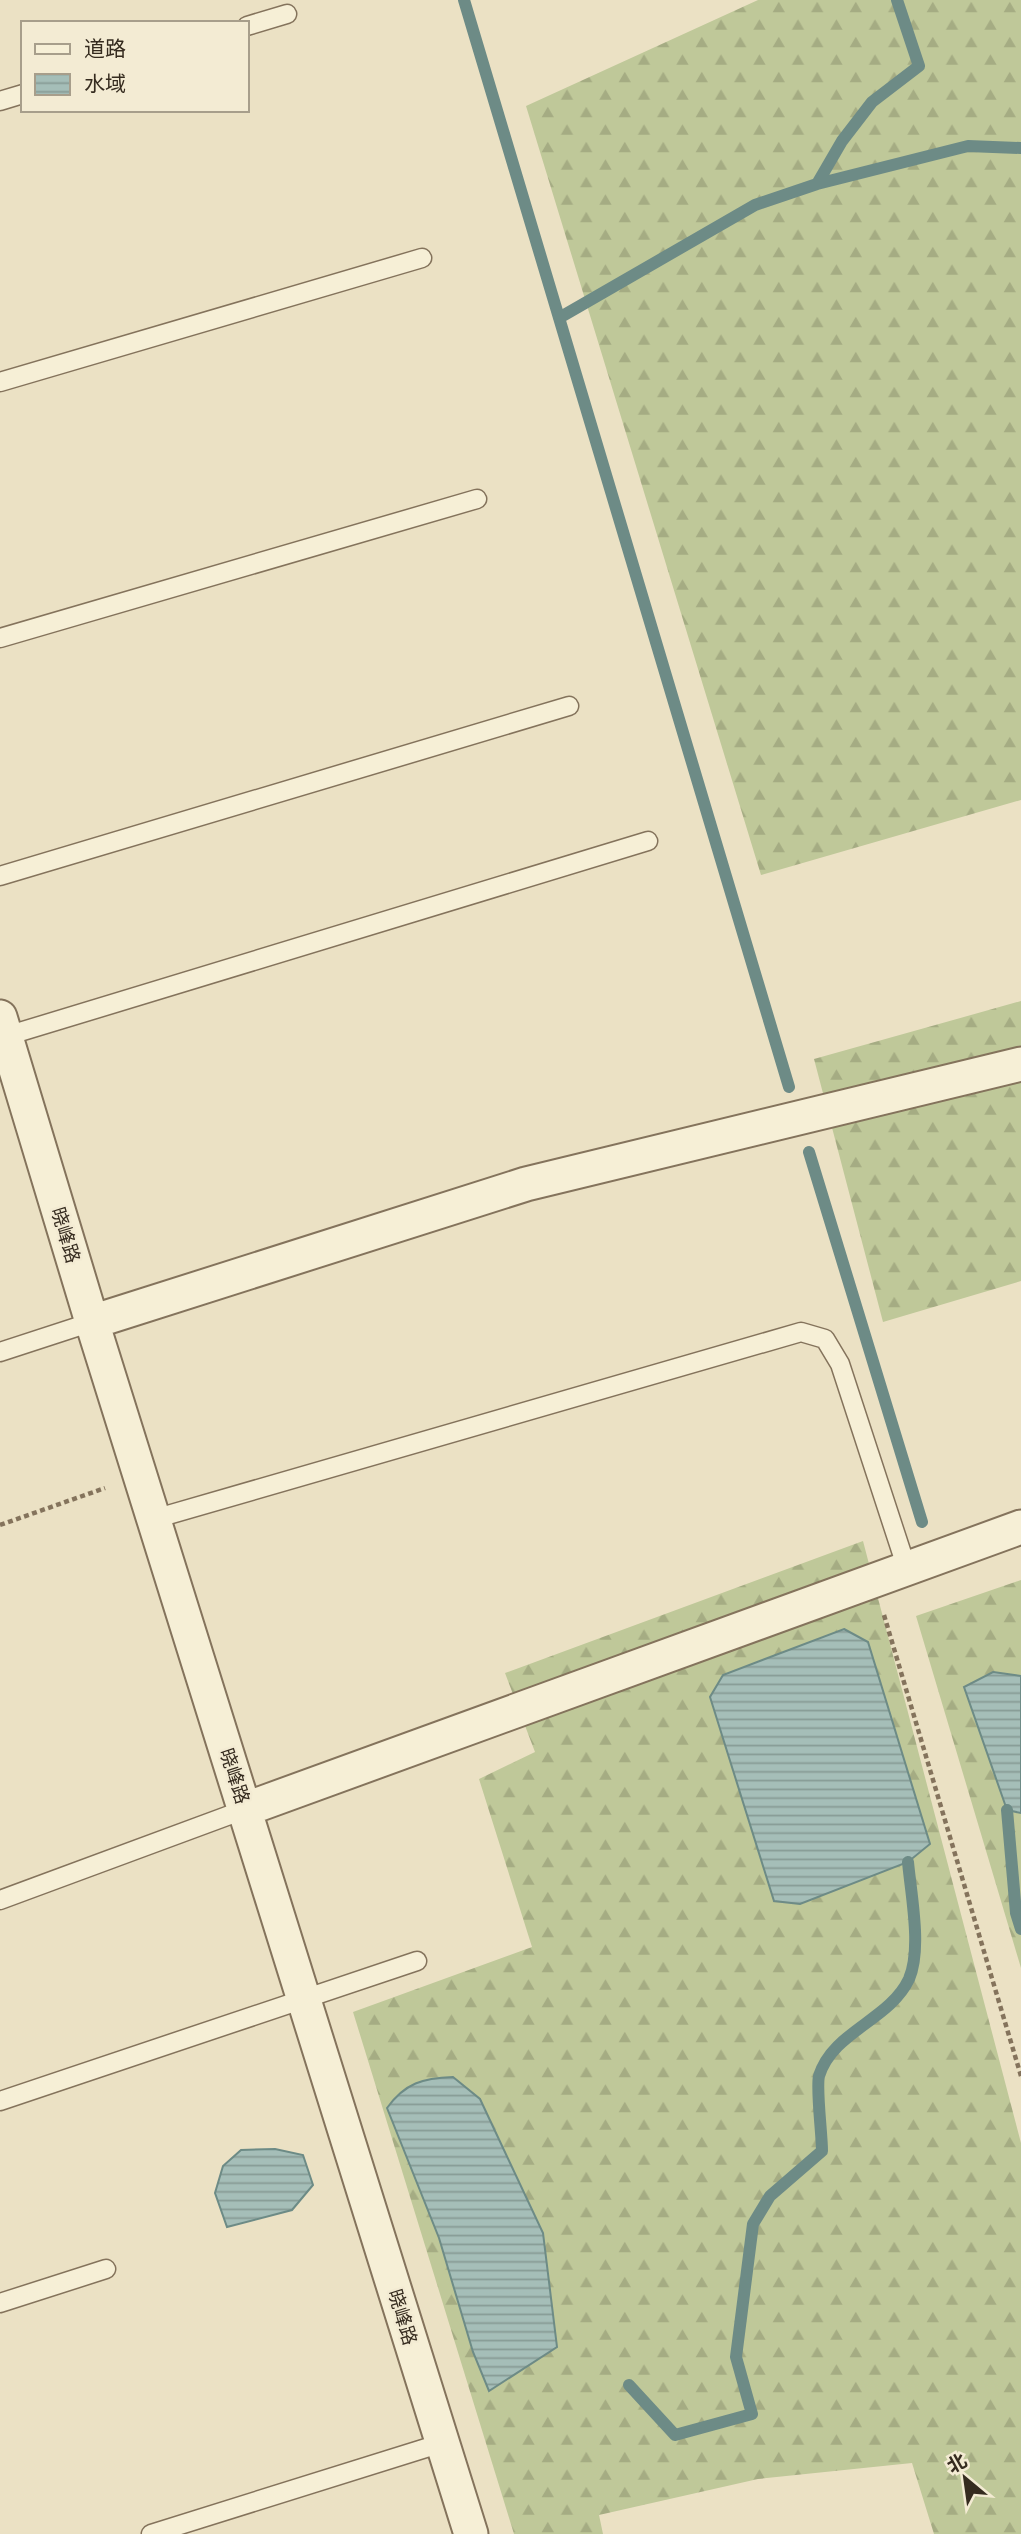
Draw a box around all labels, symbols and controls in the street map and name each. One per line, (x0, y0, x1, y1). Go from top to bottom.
legend (21, 21, 248, 112)
text: 道路 (84, 34, 126, 63)
text: 水域 (84, 69, 126, 98)
street label: 晓峰路 (45, 1204, 87, 1266)
street label: 晓峰路 (214, 1745, 256, 1807)
street label: 晓峰路 (382, 2286, 424, 2348)
north arrow (930, 2443, 1000, 2513)
text: 北 (942, 2447, 971, 2479)

